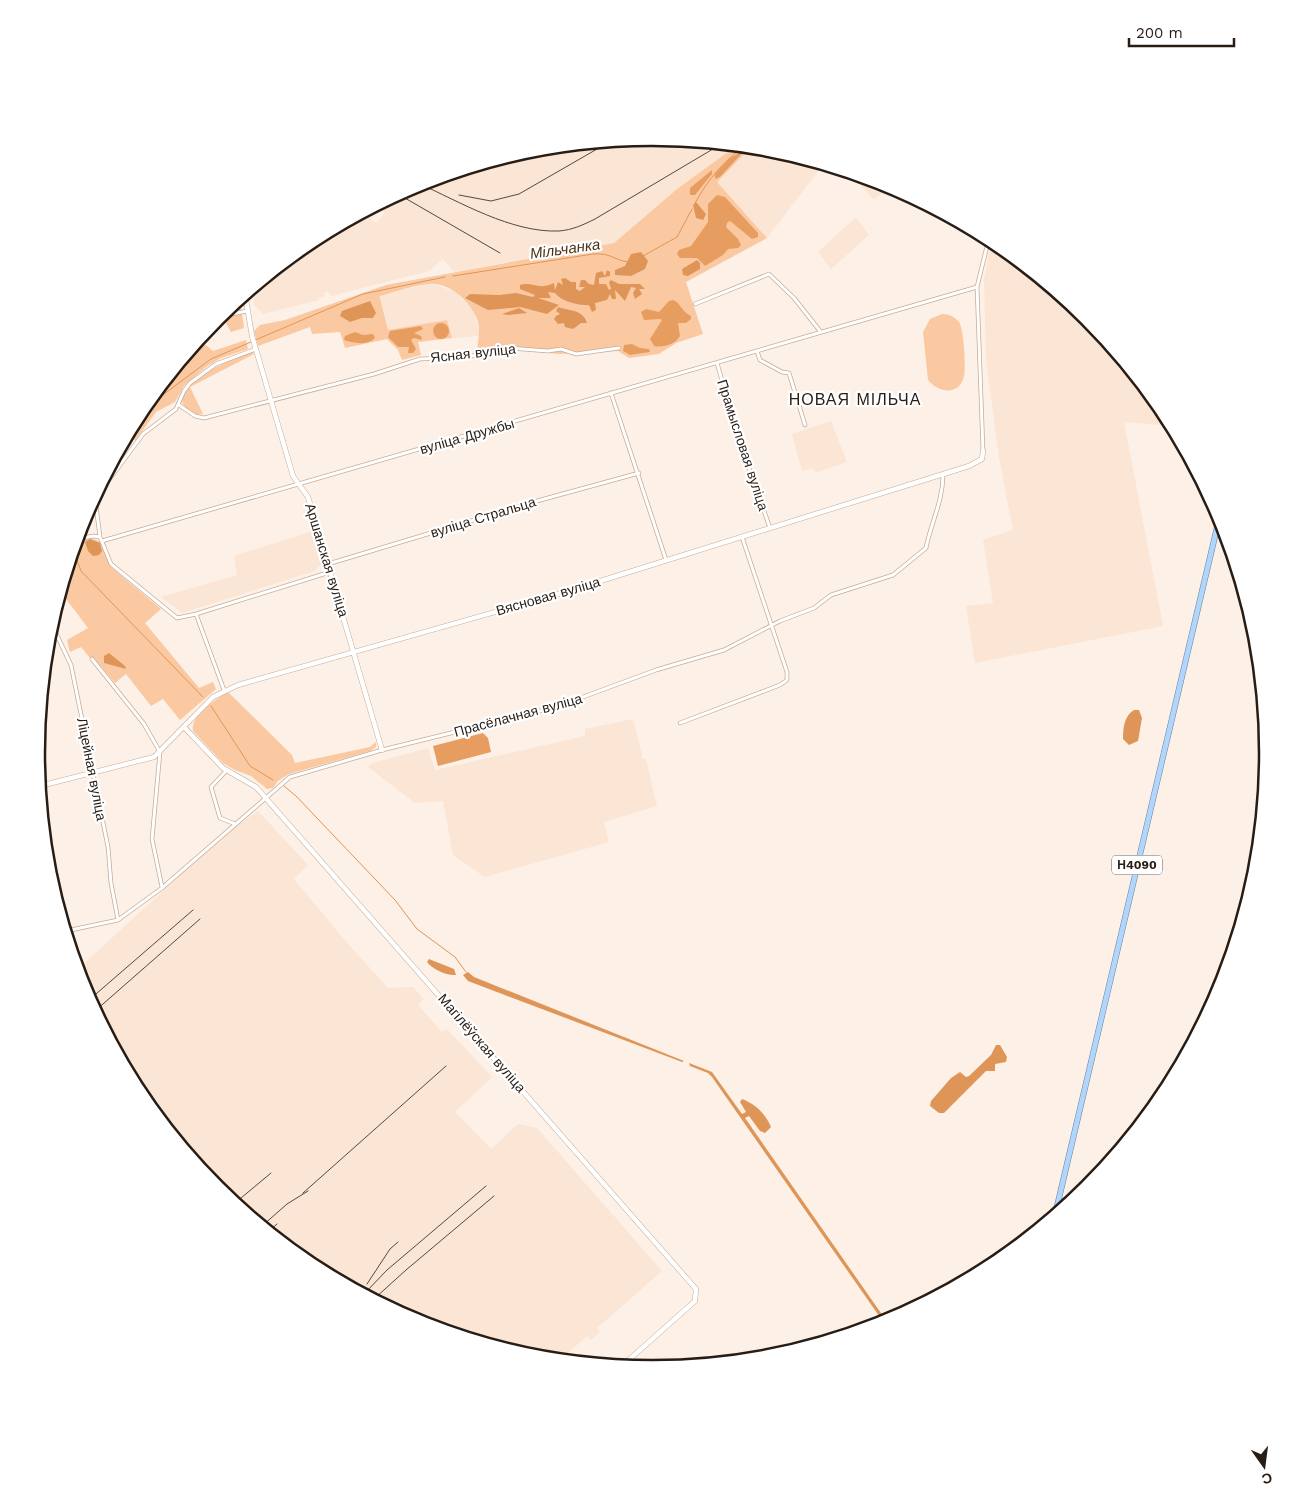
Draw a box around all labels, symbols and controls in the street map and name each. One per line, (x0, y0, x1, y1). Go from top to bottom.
scale bar (1129, 15, 1234, 47)
text: 200 m (1136, 24, 1183, 42)
water label: Мільчанка (529, 235, 601, 263)
street label: Ясная вуліца (429, 341, 517, 365)
street label: Прамысловая вуліца (714, 377, 772, 513)
district label: НОВАЯ МІЛЬЧА (789, 390, 921, 409)
street label: вуліца Дружбы (418, 415, 516, 457)
street label: вуліца Стральца (429, 493, 538, 541)
street label: Аршанская вуліца (302, 501, 352, 619)
street label: Вясновая вуліца (494, 573, 602, 619)
street label: Прасёлачная вуліца (452, 690, 584, 740)
street label: Ліцейная вуліца (74, 716, 110, 822)
road number: Н4090 (1112, 856, 1162, 874)
street label: Магілёўская вуліца (435, 990, 529, 1096)
north arrow (1239, 1441, 1289, 1491)
text: С (1260, 1470, 1274, 1488)

